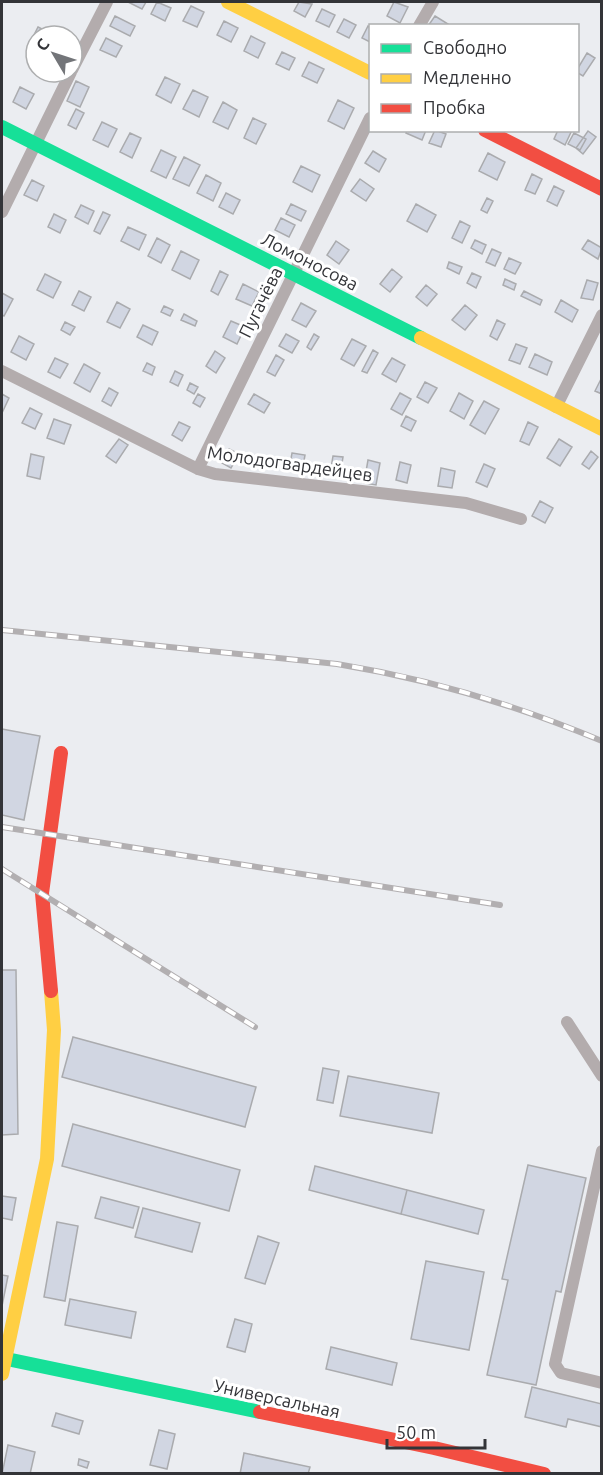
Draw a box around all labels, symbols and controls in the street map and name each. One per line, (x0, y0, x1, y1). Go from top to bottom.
north arrow (24, 24, 84, 84)
legend (369, 24, 579, 132)
text: С (32, 35, 53, 54)
text: Свободно (423, 37, 507, 57)
text: Медленно (423, 67, 512, 87)
text: Пробка (423, 97, 486, 117)
street label: Ломоносова (258, 228, 362, 294)
street label: Пугачёва (234, 263, 286, 341)
street label: Молодогвардейцев (206, 441, 374, 485)
street label: Универсальная (212, 1375, 342, 1421)
scale bar (387, 1412, 484, 1450)
text: 50 m (396, 1422, 436, 1442)

